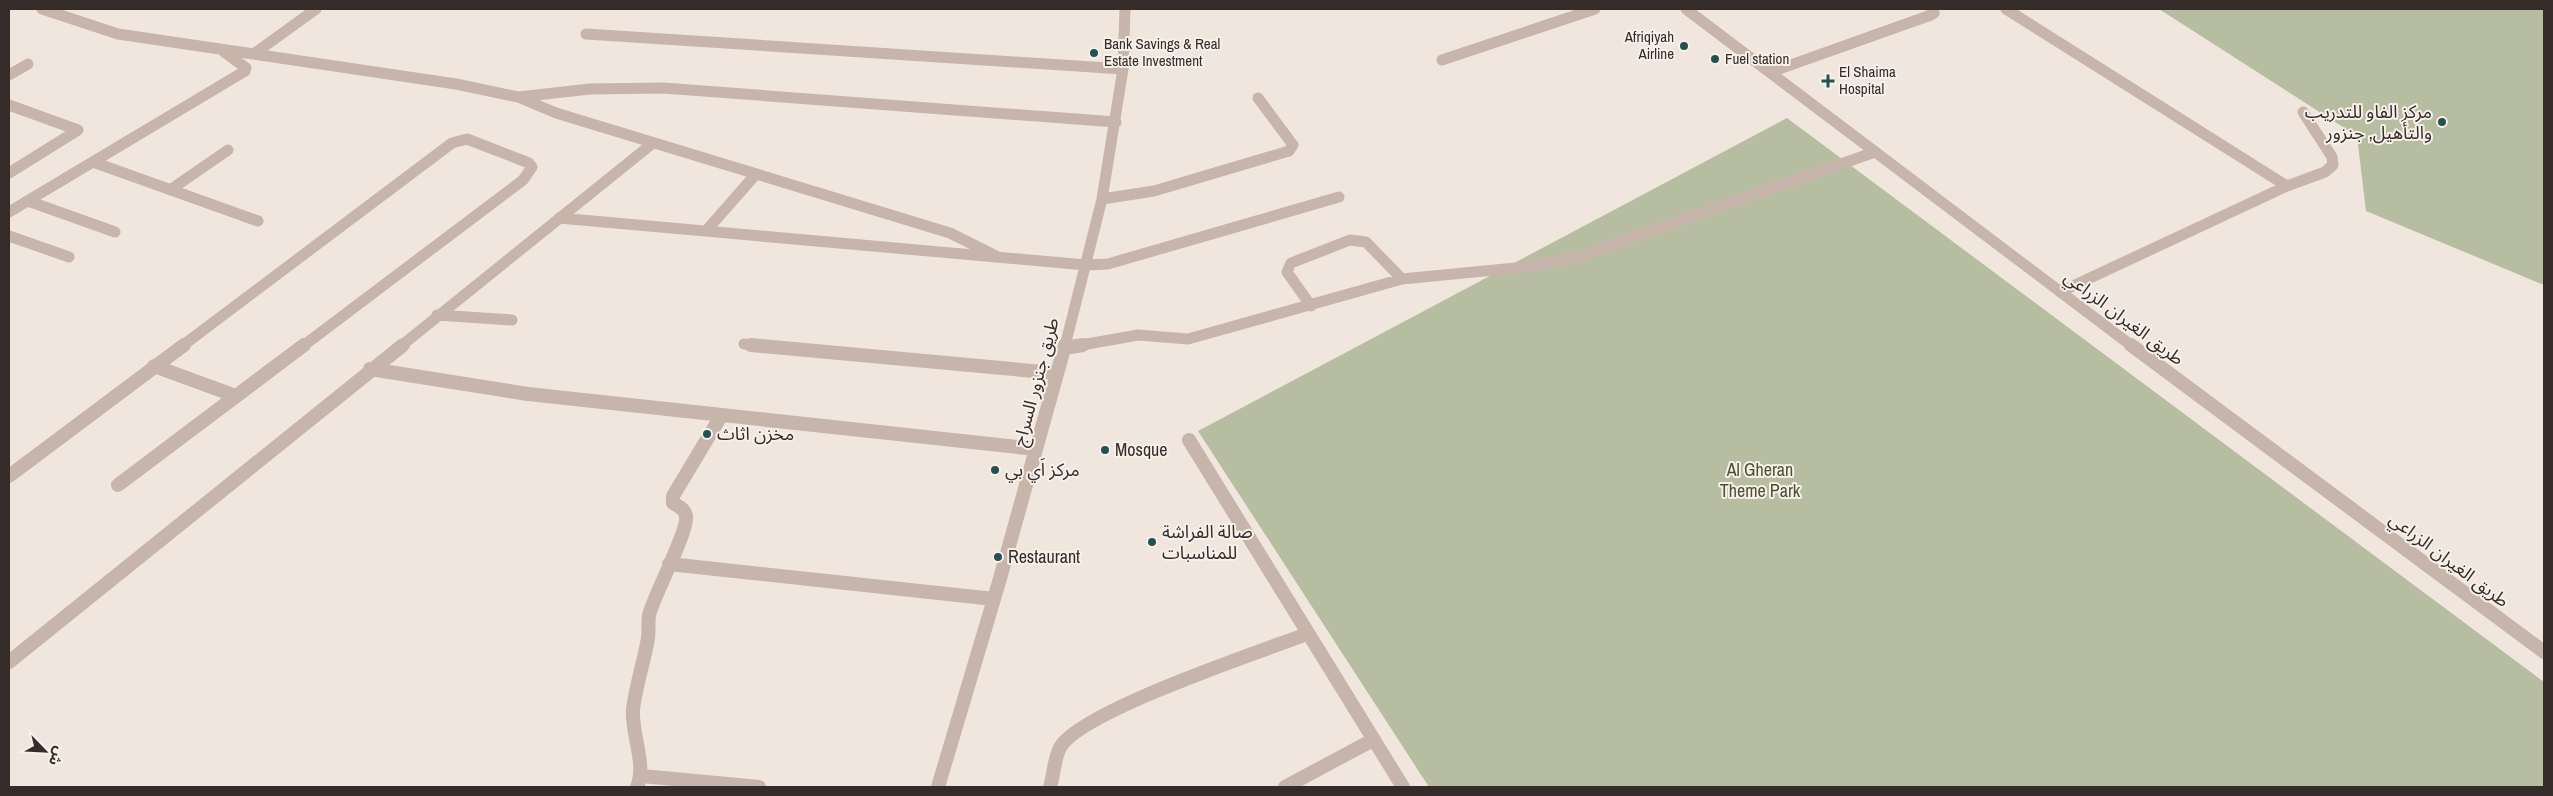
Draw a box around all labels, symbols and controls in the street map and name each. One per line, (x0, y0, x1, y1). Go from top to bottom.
place label: Afriqiyah Airline (1624, 26, 1674, 64)
place label: Bank Savings & Real Estate Investment (1104, 33, 1220, 71)
marker: Afriqiyah Airline (1678, 40, 1690, 52)
marker: Bank Savings & Real Estate Investment (1088, 47, 1100, 59)
place label: Fuel station (1725, 48, 1789, 69)
marker: Fuel station (1709, 53, 1721, 65)
place label: El Shaima Hospital (1839, 61, 1896, 99)
marker: El Shaima Hospital (1821, 74, 1835, 88)
place label: مركز الفاو للتدريب والتأهيل, جنزور (2305, 99, 2432, 145)
marker: مركز الفاو للتدريب والتأهيل, جنزور (2436, 116, 2448, 128)
street label: طريق الغيران الزراعي (2059, 264, 2189, 372)
street label: طريق جنزور السراج (1006, 315, 1066, 449)
place label: مخزن اثاث (717, 421, 794, 446)
marker: مخزن اثاث (701, 428, 713, 440)
place label: Mosque (1115, 437, 1168, 462)
marker: Mosque (1099, 444, 1111, 456)
place label: مركز اَي بي (1005, 457, 1080, 483)
park label: Al Gheran Theme Park (1720, 457, 1801, 503)
marker: مركز اَي بي (989, 464, 1001, 476)
street label: طريق الغيران الزراعي (2384, 506, 2514, 614)
place label: صالة الفراشة للمناسبات (1162, 519, 1253, 565)
marker: صالة الفراشة للمناسبات (1146, 536, 1158, 548)
place label: Restaurant (1008, 544, 1080, 569)
marker: Restaurant (992, 551, 1004, 563)
north arrow (20, 726, 70, 776)
text: ش (45, 744, 69, 769)

